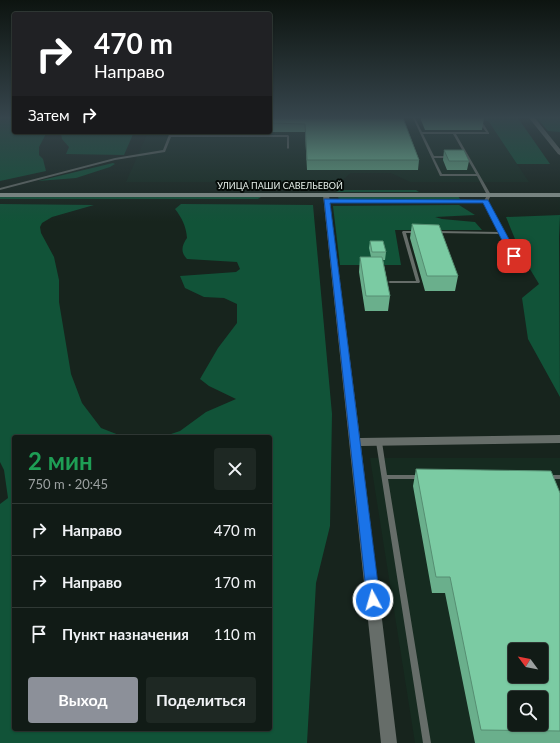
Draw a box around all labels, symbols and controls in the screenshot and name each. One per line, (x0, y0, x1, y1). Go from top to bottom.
text: 470 m (94, 26, 173, 60)
icon: right (28, 28, 80, 80)
text: Направо (94, 60, 165, 82)
icon: right (78, 104, 100, 126)
text: Затем (28, 106, 70, 124)
street label: УЛИЦА ПАШИ САВЕЛЬЕВОЙ (217, 180, 343, 191)
pin (497, 239, 531, 273)
icon: arrive (503, 245, 525, 267)
text: 2 мин (28, 446, 93, 475)
button: close (214, 448, 256, 490)
text: 750 m · 20:45 (28, 476, 108, 492)
icon: right (28, 519, 50, 541)
text: Направо (62, 521, 122, 539)
text: 470 m (214, 521, 256, 539)
icon: right (28, 571, 50, 593)
text: Направо (62, 573, 122, 591)
text: 170 m (214, 573, 256, 591)
position arrow (352, 579, 394, 621)
icon: arrive (28, 623, 50, 645)
text: Пункт назначения (62, 625, 189, 643)
text: 110 m (214, 625, 256, 643)
north arrow (508, 643, 548, 683)
map controls (508, 643, 548, 731)
button: Выход (28, 677, 138, 723)
button: Поделиться (146, 677, 256, 723)
button: search (508, 691, 548, 731)

